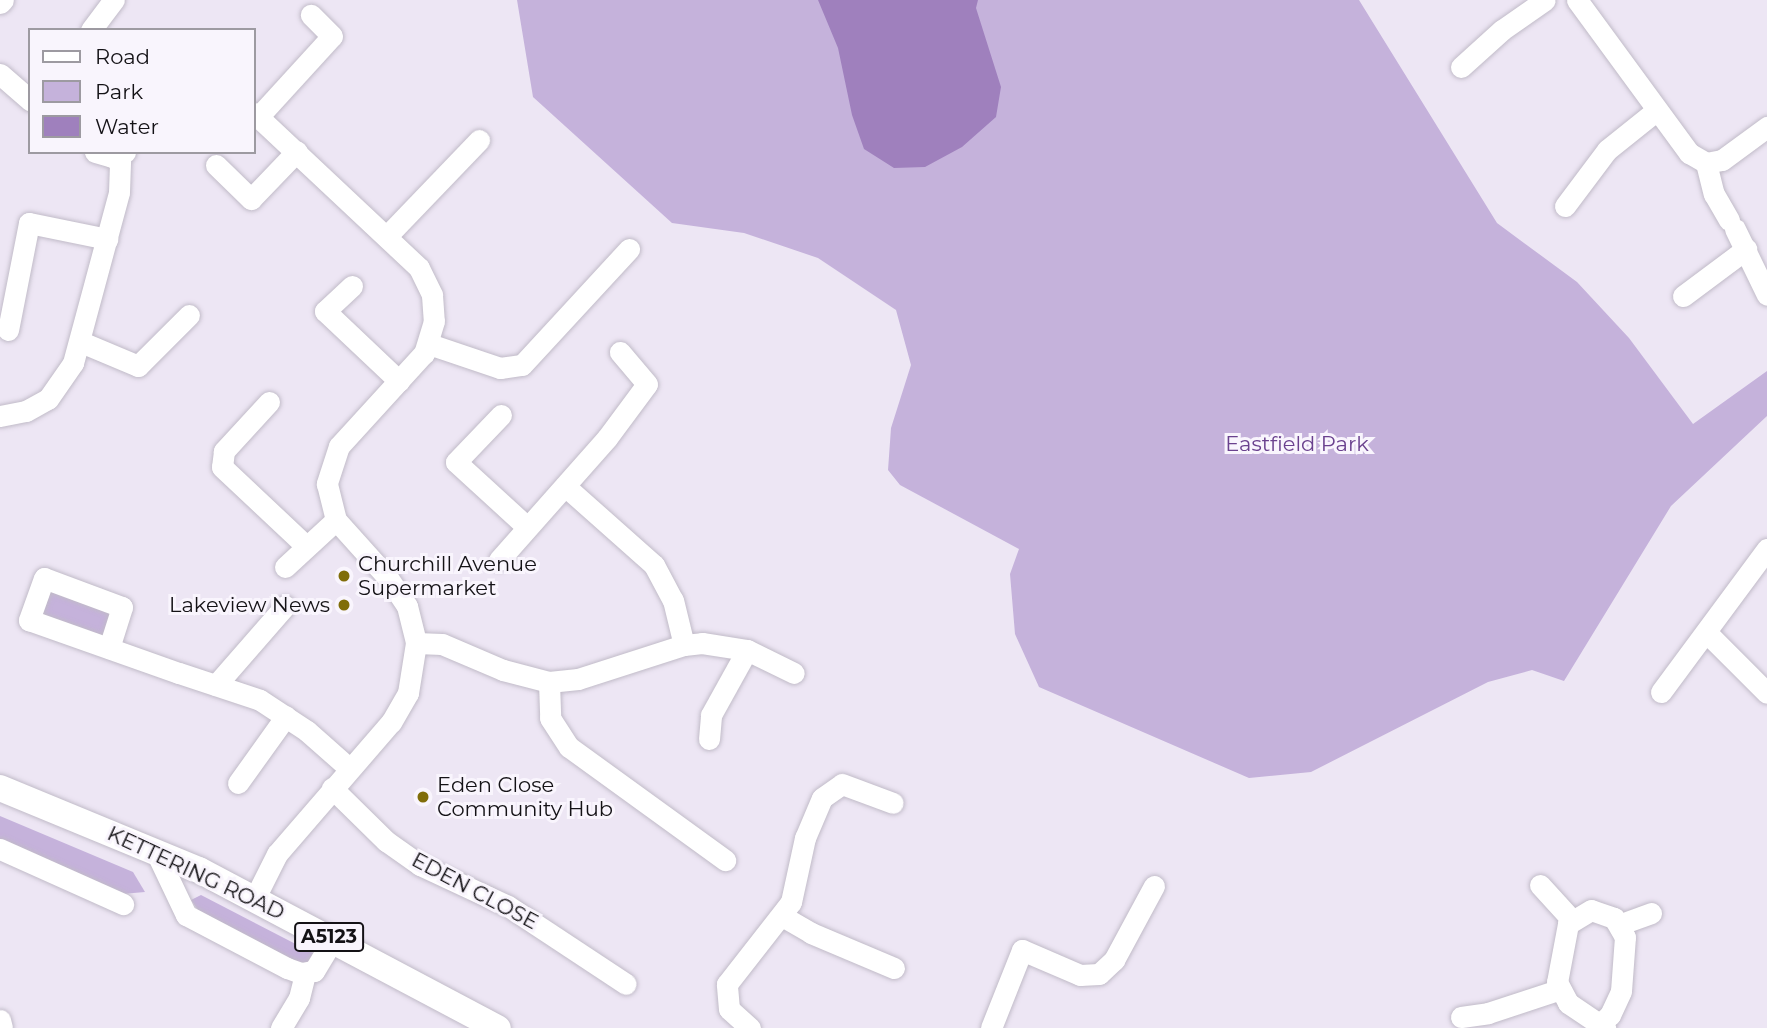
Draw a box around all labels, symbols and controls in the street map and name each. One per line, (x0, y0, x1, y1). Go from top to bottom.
legend (28, 28, 256, 154)
text: Road (95, 44, 150, 69)
text: Park (95, 79, 143, 104)
text: Water (95, 114, 159, 139)
park label: Eastfield Park (1225, 431, 1369, 457)
place label: Churchill Avenue Supermarket (358, 551, 537, 601)
marker: Churchill Avenue Supermarket (336, 568, 352, 584)
place label: Lakeview News (169, 592, 330, 618)
marker: Lakeview News (336, 597, 352, 613)
place label: Eden Close Community Hub (437, 772, 613, 822)
marker: Eden Close Community Hub (415, 789, 431, 805)
street label: KETTERING ROAD (103, 821, 289, 925)
street label: EDEN CLOSE (407, 847, 543, 935)
road number: A5123 (294, 922, 364, 953)

